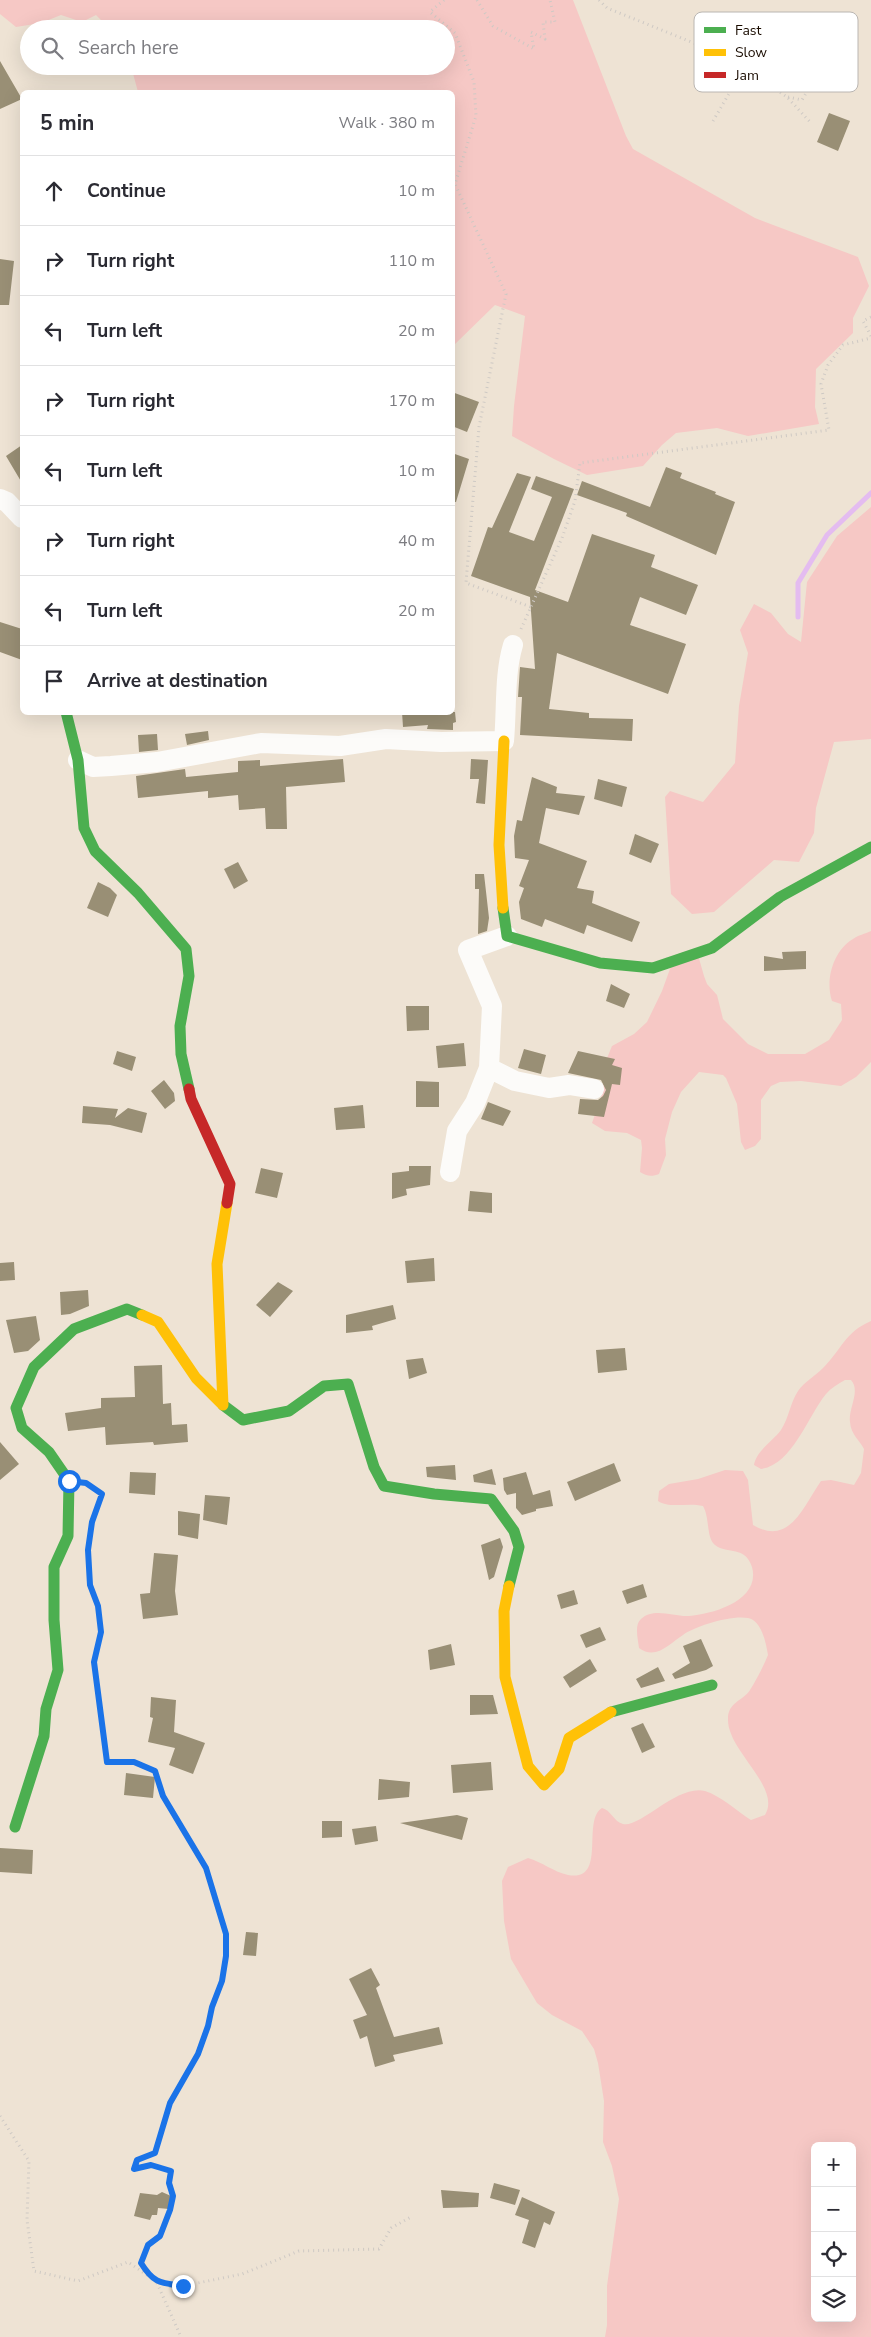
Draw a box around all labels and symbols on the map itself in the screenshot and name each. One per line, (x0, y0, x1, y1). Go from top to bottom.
legend (694, 12, 858, 92)
text: Fast (735, 21, 761, 40)
text: Slow (735, 43, 767, 62)
text: Jam (734, 66, 759, 85)
route start (58, 1470, 81, 1493)
route end (172, 2275, 195, 2298)

